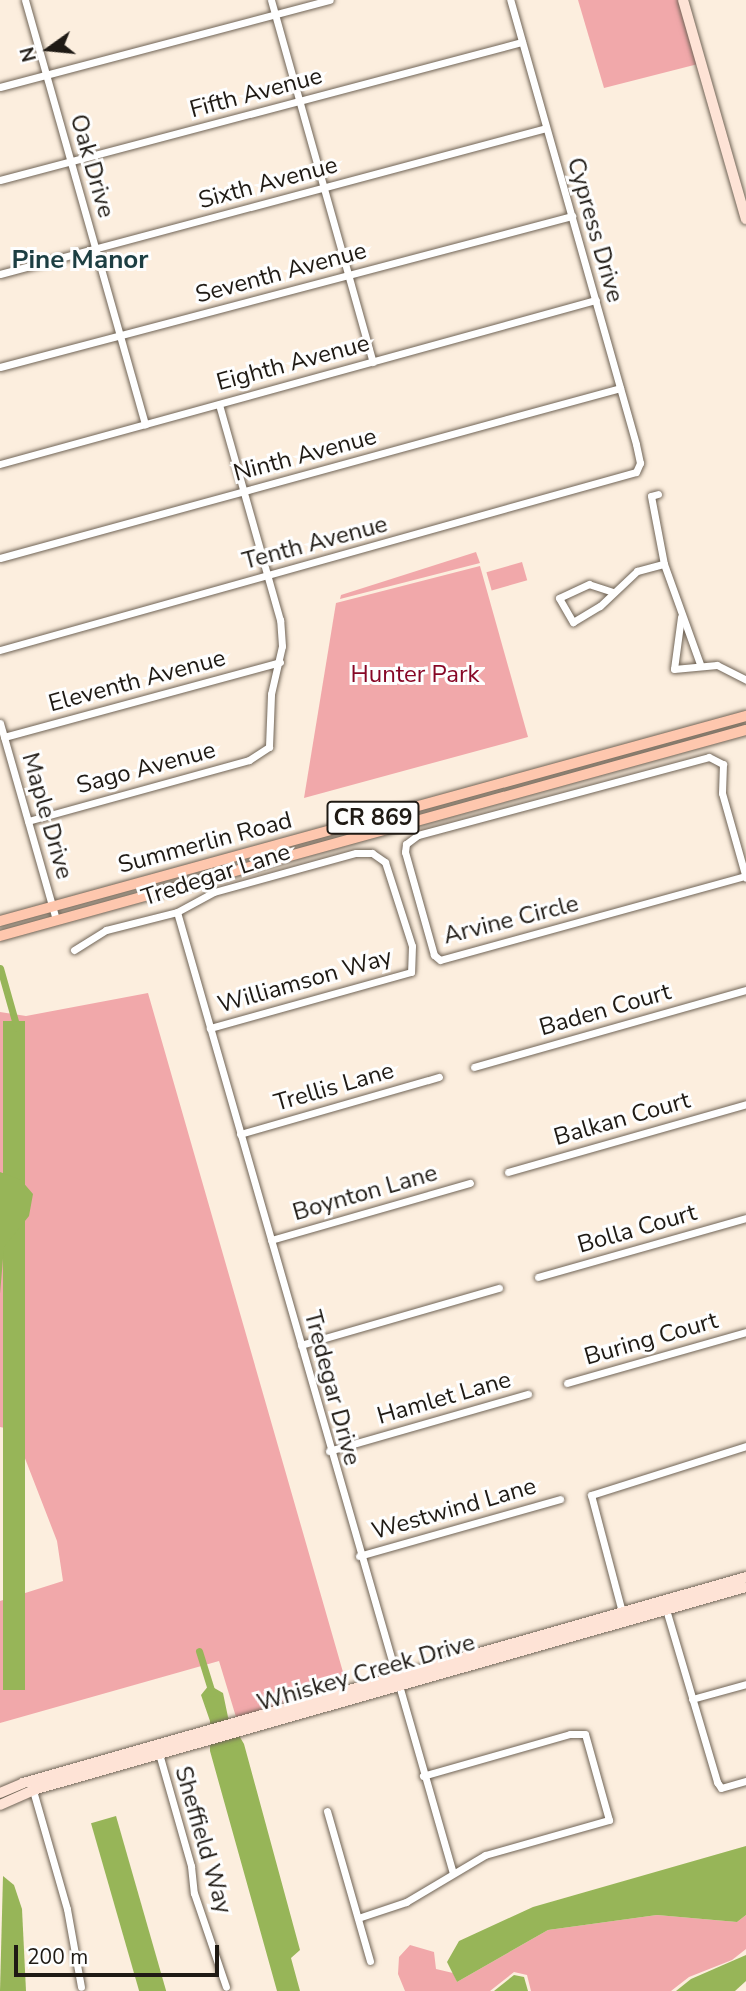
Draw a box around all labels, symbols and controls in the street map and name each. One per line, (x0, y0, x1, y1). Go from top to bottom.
north arrow (14, 14, 84, 84)
text: N (14, 44, 43, 65)
street label: Fifth Avenue (187, 61, 325, 125)
street label: Oak Drive (64, 111, 120, 221)
street label: Sixth Avenue (195, 151, 341, 215)
street label: Cypress Drive (561, 154, 629, 306)
street label: Seventh Avenue (192, 236, 370, 310)
district label: Pine Manor (11, 244, 149, 276)
street label: Eighth Avenue (213, 329, 373, 397)
street label: Ninth Avenue (230, 422, 380, 488)
street label: Tenth Avenue (239, 510, 391, 576)
street label: Eleventh Avenue (45, 644, 229, 718)
park label: Hunter Park (350, 661, 480, 689)
street label: Sago Avenue (73, 736, 219, 800)
street label: Maple Drive (15, 750, 79, 882)
road number: CR 869 (326, 798, 420, 838)
street label: Summerlin Road (115, 806, 295, 880)
street label: Tredegar Lane (138, 837, 294, 913)
street label: Arvine Circle (440, 889, 582, 951)
street label: Williamson Way (215, 942, 395, 1020)
street label: Baden Court (536, 978, 674, 1042)
street label: Trellis Lane (271, 1056, 397, 1118)
street label: Balkan Court (551, 1086, 693, 1152)
street label: Boynton Lane (289, 1159, 441, 1227)
street label: Bolla Court (574, 1198, 700, 1260)
street label: Buring Court (581, 1306, 721, 1372)
street label: Tredegar Drive (298, 1307, 366, 1469)
street label: Hamlet Lane (374, 1365, 514, 1431)
street label: Westwind Lane (369, 1472, 539, 1546)
street label: Whiskey Creek Drive (254, 1628, 478, 1718)
street label: Sheffield Way (168, 1763, 238, 1917)
scale bar (18, 1932, 222, 1976)
text: 200 m (27, 1943, 88, 1971)

